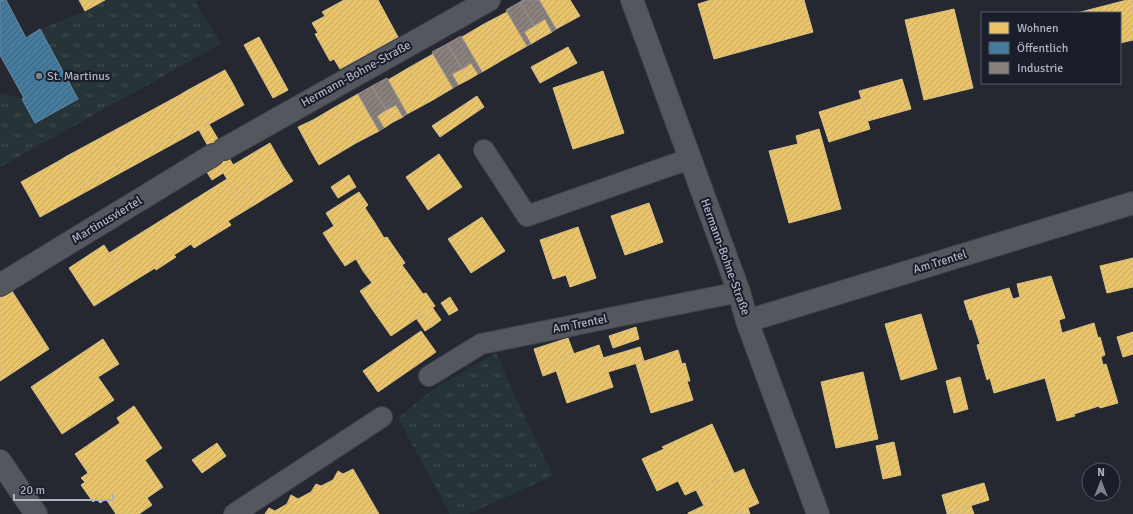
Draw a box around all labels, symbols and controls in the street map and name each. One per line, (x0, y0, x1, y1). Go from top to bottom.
legend (981, 12, 1121, 84)
text: Wohnen (1017, 21, 1059, 36)
street label: Hermann-Bohne-Straße (299, 38, 413, 110)
text: Öffentlich (1017, 41, 1068, 56)
text: Industrie (1017, 61, 1063, 76)
place label: St. Martinus (47, 69, 110, 84)
marker: St. Martinus (34, 71, 44, 81)
street label: Martinusviertel (69, 193, 145, 247)
street label: Hermann-Bohne-Straße (697, 197, 753, 317)
street label: Am Trentel (911, 247, 969, 277)
street label: Am Trentel (551, 311, 609, 337)
north arrow (1081, 462, 1121, 502)
text: N (1097, 466, 1105, 479)
scale bar (14, 476, 113, 502)
text: 20 m (20, 483, 45, 498)

